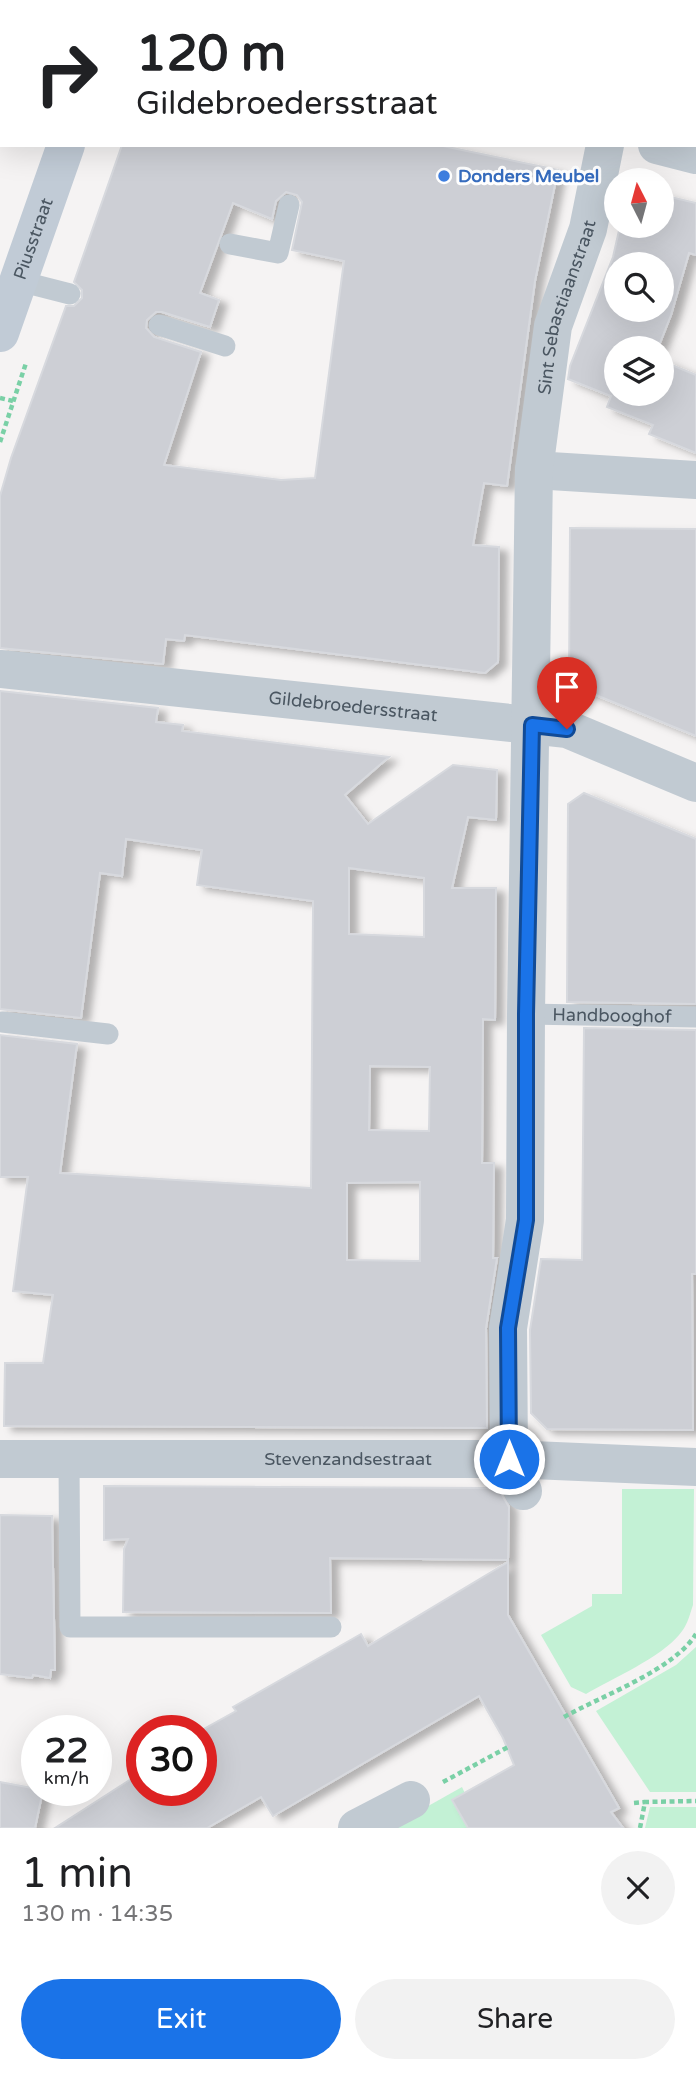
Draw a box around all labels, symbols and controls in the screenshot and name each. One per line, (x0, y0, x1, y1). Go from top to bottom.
text: 120 m (136, 25, 286, 84)
icon: right (21, 28, 112, 119)
text: Gildebroedersstraat (136, 85, 437, 123)
place label: Donders Meubel (458, 165, 599, 187)
marker: Donders Meubel (436, 168, 452, 184)
north arrow (604, 168, 674, 238)
map controls (604, 168, 674, 406)
street label: Piusstraat (9, 195, 58, 283)
street label: Sint Sebastiaanstraat (533, 218, 601, 396)
button: search (604, 252, 674, 322)
button: layers (604, 336, 674, 406)
pin (537, 657, 597, 729)
icon: arrive (548, 668, 586, 706)
street label: Gildebroedersstraat (267, 686, 439, 726)
street label: Handbooghof (552, 1003, 672, 1028)
position arrow (472, 1422, 546, 1496)
street label: Stevenzandsestraat (264, 1448, 432, 1470)
speed limit sign: 30 (126, 1715, 217, 1806)
text: 22 (45, 1730, 88, 1772)
text: km/h (44, 1767, 89, 1789)
text: 1 min (21, 1848, 133, 1899)
button: close (601, 1851, 675, 1925)
text: 130 m · 14:35 (21, 1900, 173, 1928)
button: Exit (21, 1979, 341, 2059)
button: Share (355, 1979, 675, 2059)

